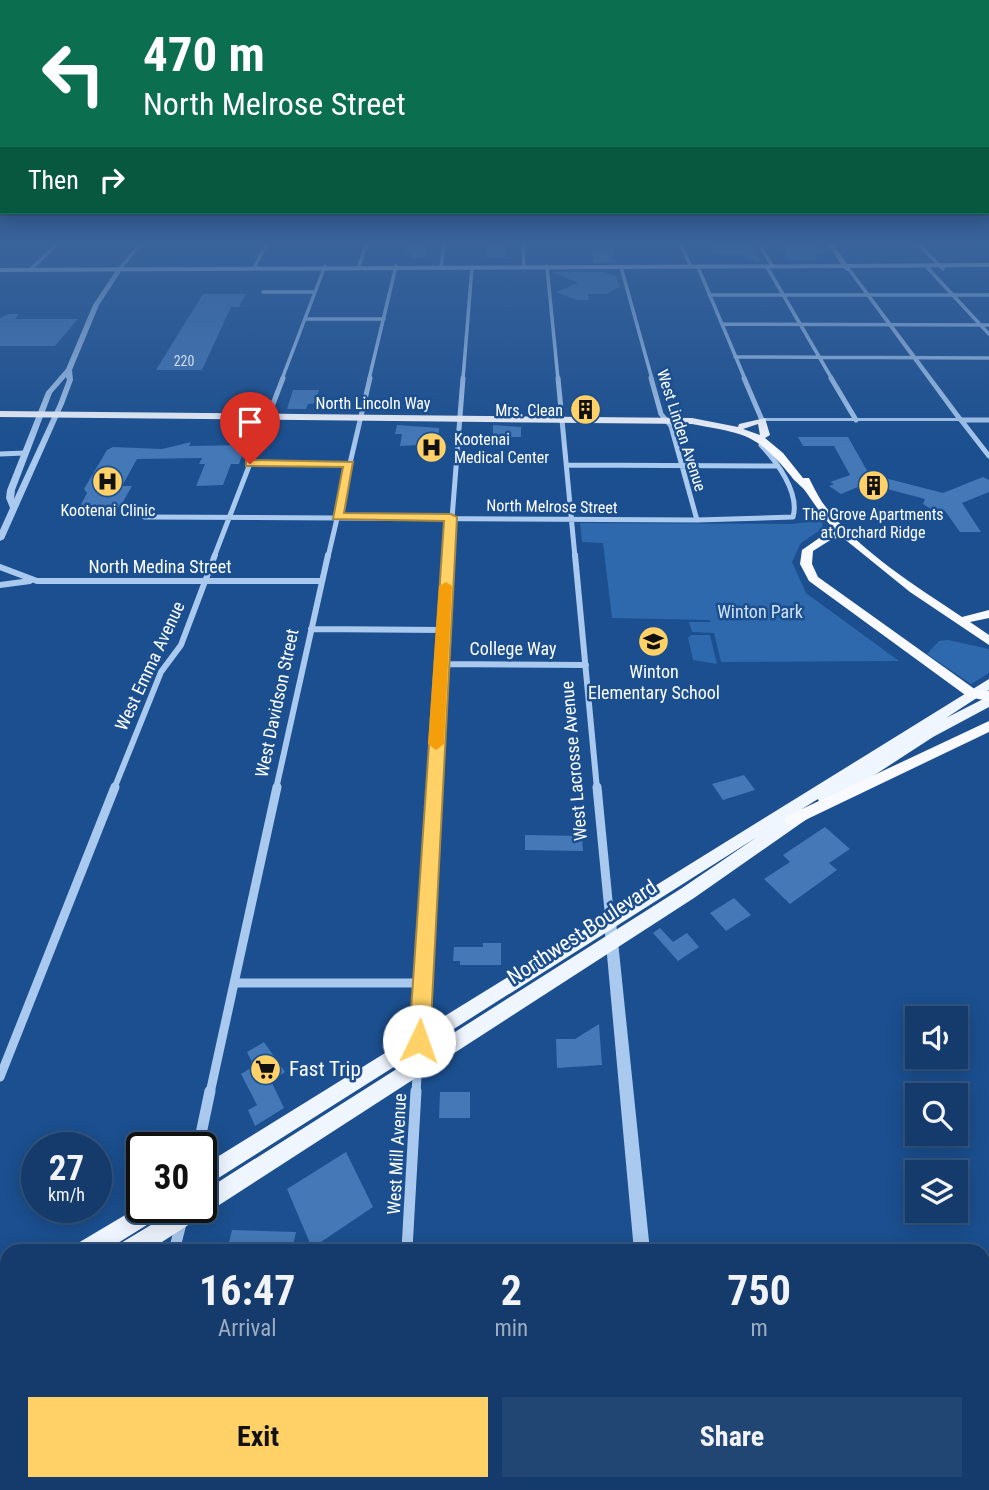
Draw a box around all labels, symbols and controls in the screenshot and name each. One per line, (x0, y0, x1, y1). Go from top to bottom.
text: 470 m (143, 26, 265, 83)
icon: left (28, 28, 119, 119)
text: North Melrose Street (143, 85, 406, 123)
icon: right (93, 161, 131, 199)
text: Then (28, 165, 79, 195)
house number: 220 (174, 353, 194, 369)
street label: West Linden Avenue (653, 367, 710, 494)
pin (220, 392, 280, 464)
building icon: Mrs. Clean (569, 393, 603, 427)
street label: North Lincoln Way (315, 394, 431, 413)
place label: Mrs. Clean (495, 401, 563, 420)
icon: arrive (231, 403, 269, 441)
place label: Kootenai Medical Center (454, 430, 549, 467)
hospital icon: Kootenai Medical Center (414, 431, 448, 465)
hospital icon: Kootenai Clinic (91, 464, 125, 498)
building icon: The Grove Apartments at Orchard Ridge (856, 468, 890, 502)
street label: North Melrose Street (486, 496, 618, 517)
place label: Kootenai Clinic (61, 501, 155, 520)
place label: The Grove Apartments at Orchard Ridge (802, 505, 944, 542)
street label: North Medina Street (88, 556, 232, 577)
street label: West Emma Avenue (110, 598, 189, 734)
park label: Winton Park (717, 601, 803, 622)
school or university icon: Winton Elementary School (637, 625, 671, 659)
street label: West Davidson Street (251, 627, 303, 779)
street label: College Way (470, 638, 557, 659)
place label: Winton Elementary School (588, 661, 720, 703)
street label: West Lacrosse Avenue (556, 680, 591, 842)
street label: Northwest Boulevard (503, 875, 661, 989)
position arrow (382, 1004, 456, 1078)
map controls (905, 1006, 968, 1223)
button: sound (905, 1006, 968, 1069)
supermarket icon: Fast Trip (249, 1052, 283, 1086)
place label: Fast Trip (289, 1057, 361, 1081)
button: search (905, 1083, 968, 1146)
street label: West Mill Avenue (383, 1093, 410, 1215)
speed limit sign: 30 (126, 1132, 217, 1223)
text: 27 (49, 1148, 84, 1189)
button: layers (905, 1160, 968, 1223)
text: km/h (48, 1184, 85, 1205)
text: 16:47 (199, 1266, 295, 1315)
text: 2 (501, 1266, 522, 1315)
text: 750 (727, 1266, 791, 1315)
text: Arrival (218, 1315, 276, 1342)
text: min (494, 1315, 528, 1342)
text: m (750, 1315, 768, 1342)
button: Exit (28, 1397, 488, 1477)
button: Share (502, 1397, 962, 1477)

